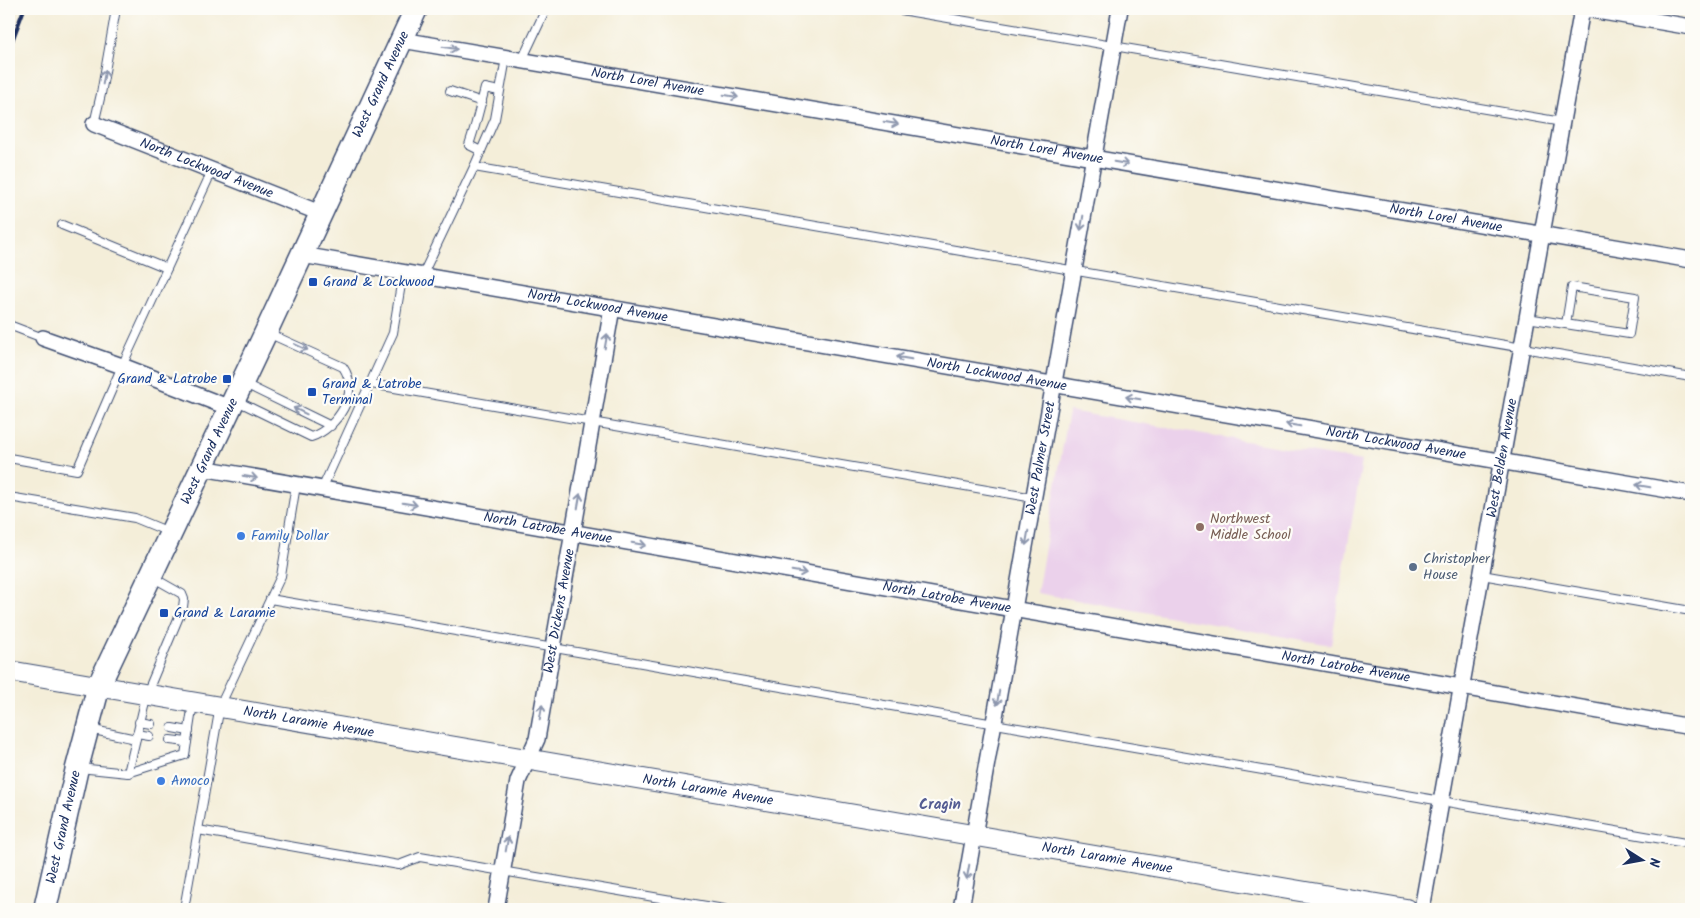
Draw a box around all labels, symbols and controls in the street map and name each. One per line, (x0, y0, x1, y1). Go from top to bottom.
street label: West Grand Avenue (347, 27, 416, 141)
one-way arrow (442, 44, 458, 54)
street label: North Lorel Avenue (589, 61, 706, 102)
one-way arrow (100, 69, 110, 85)
one-way arrow (723, 92, 739, 102)
one-way arrow (883, 119, 899, 129)
street label: North Lorel Avenue (988, 130, 1106, 171)
street label: North Lockwood Avenue (137, 132, 277, 205)
one-way arrow (1112, 158, 1128, 168)
street label: North Lorel Avenue (1388, 198, 1505, 239)
one-way arrow (1077, 215, 1087, 231)
place label: Grand & Lockwood (323, 271, 435, 293)
marker: Grand & Lockwood (307, 276, 319, 288)
street label: North Lockwood Avenue (526, 283, 670, 329)
one-way arrow (602, 333, 612, 349)
one-way arrow (293, 344, 308, 353)
street label: North Lockwood Avenue (925, 352, 1069, 398)
one-way arrow (896, 353, 912, 363)
place label: Grand & Latrobe (117, 368, 218, 390)
marker: Grand & Latrobe (221, 373, 233, 385)
place label: Grand & Latrobe Terminal (322, 373, 422, 411)
marker: Grand & Latrobe Terminal (306, 386, 318, 398)
one-way arrow (1126, 392, 1142, 402)
street label: West Grand Avenue (175, 394, 244, 508)
street label: West Belden Avenue (1481, 396, 1524, 519)
street label: West Palmer Street (1020, 399, 1062, 517)
one-way arrow (293, 406, 308, 415)
one-way arrow (1286, 420, 1302, 430)
street label: North Lockwood Avenue (1324, 420, 1468, 466)
one-way arrow (241, 472, 257, 482)
one-way arrow (1636, 480, 1652, 490)
one-way arrow (574, 493, 584, 509)
one-way arrow (401, 500, 417, 510)
street label: North Latrobe Avenue (482, 506, 615, 550)
place label: Northwest Middle School (1210, 508, 1292, 546)
marker: Northwest Middle School (1194, 521, 1206, 533)
place label: Family Dollar (251, 525, 330, 547)
marker: Family Dollar (235, 530, 247, 542)
one-way arrow (1021, 530, 1031, 546)
one-way arrow (631, 540, 647, 550)
street label: West Dickens Avenue (538, 546, 581, 675)
place label: Christopher House (1423, 548, 1491, 586)
marker: Christopher House (1407, 561, 1419, 573)
one-way arrow (791, 568, 807, 578)
street label: North Latrobe Avenue (881, 576, 1014, 620)
place label: Grand & Laramie (174, 602, 276, 624)
marker: Grand & Laramie (158, 607, 170, 619)
street label: North Latrobe Avenue (1280, 645, 1413, 689)
one-way arrow (993, 690, 1003, 706)
street label: North Laramie Avenue (242, 700, 376, 744)
one-way arrow (537, 705, 547, 721)
street label: West Grand Avenue (40, 768, 87, 886)
street label: North Laramie Avenue (641, 768, 776, 812)
place label: Amoco (171, 770, 210, 792)
marker: Amoco (155, 775, 167, 787)
district label: Cragin (919, 793, 961, 817)
one-way arrow (503, 836, 513, 852)
street label: North Laramie Avenue (1040, 836, 1175, 880)
north arrow (1618, 836, 1668, 886)
text: N (1642, 856, 1665, 869)
one-way arrow (962, 864, 972, 880)

